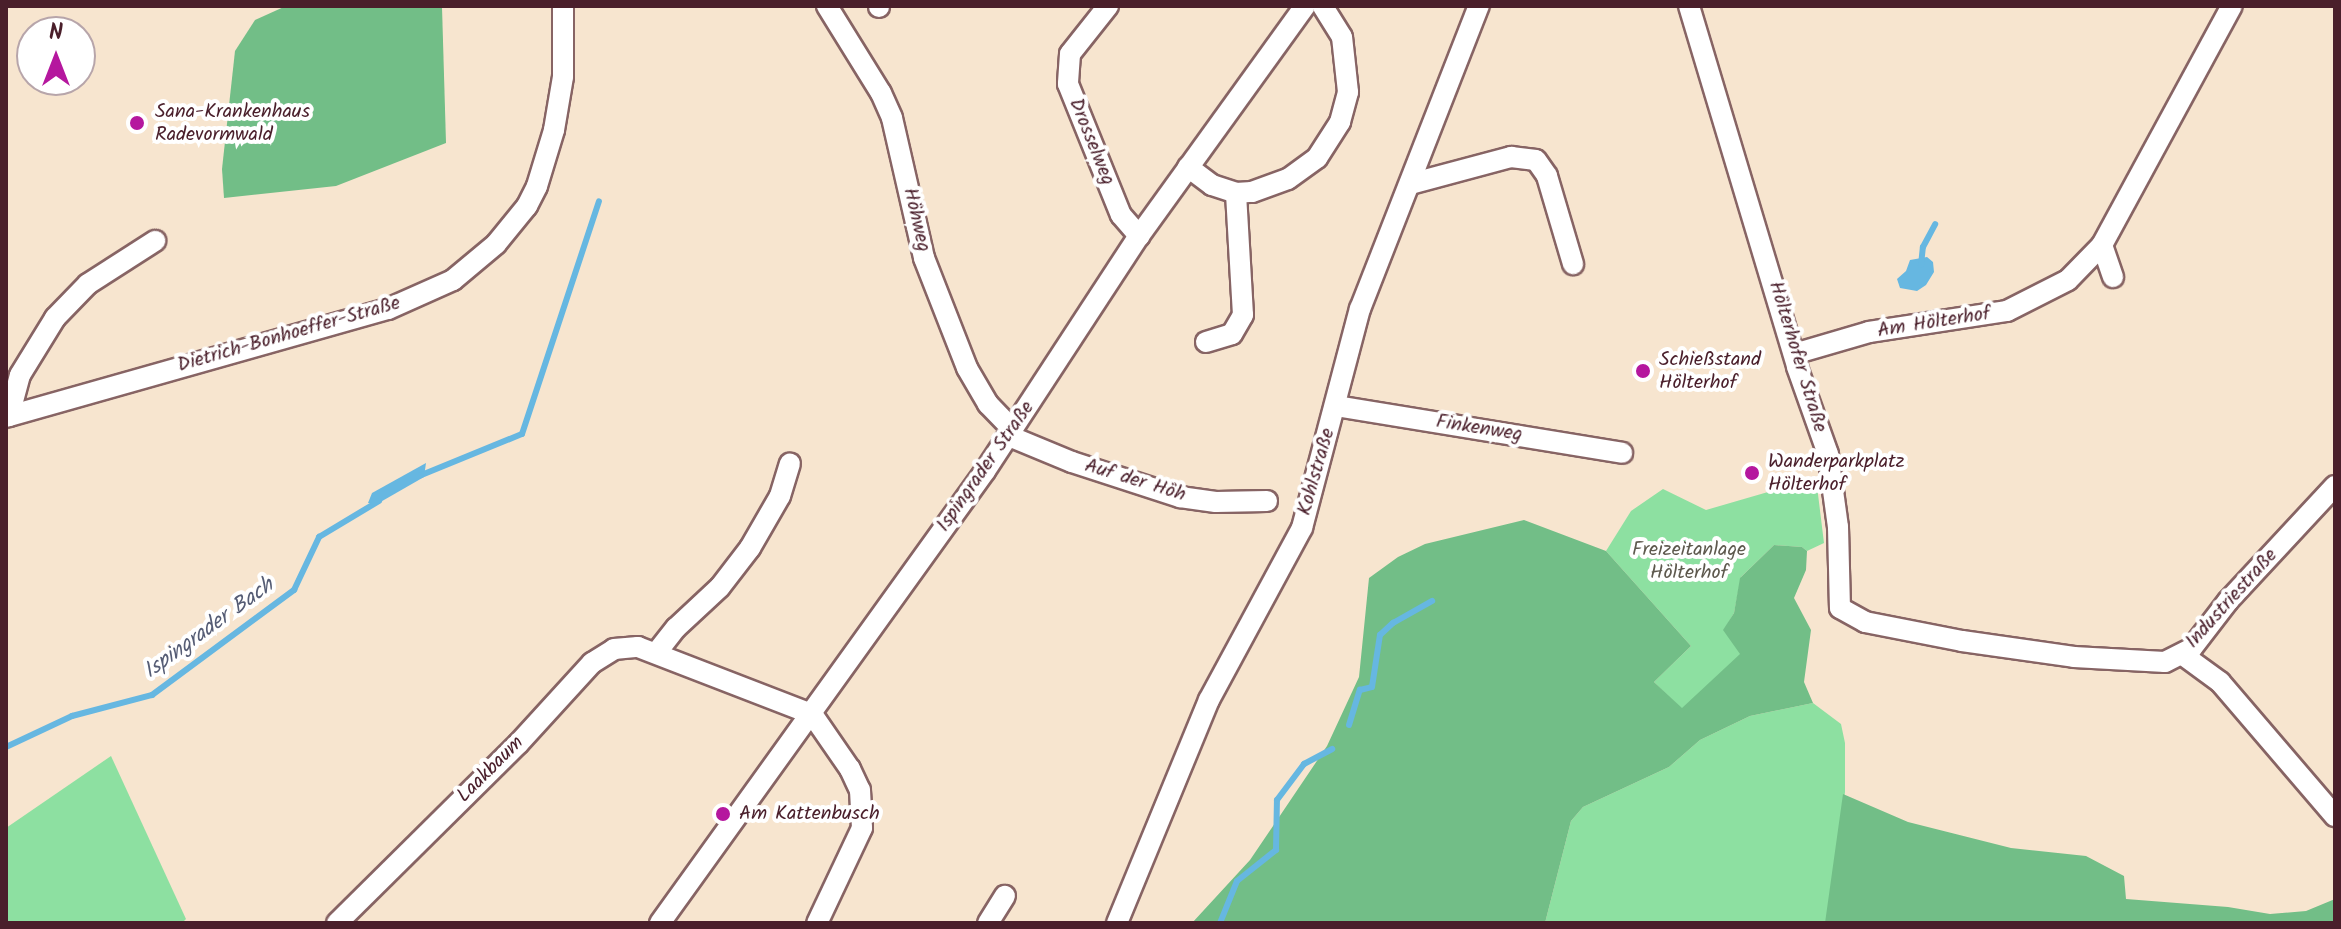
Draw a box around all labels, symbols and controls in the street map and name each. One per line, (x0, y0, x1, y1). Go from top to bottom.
north arrow (16, 16, 96, 96)
text: N (49, 16, 63, 51)
street label: Drosselweg (1063, 95, 1119, 189)
place label: Sana-Krankenhaus Radevormwald (155, 100, 310, 147)
marker: Sana-Krankenhaus Radevormwald (126, 112, 148, 134)
street label: Höhweg (897, 186, 935, 254)
street label: Hölterhofer Straße (1763, 279, 1831, 435)
street label: Dietrich-Bonhoeffer-Straße (175, 292, 403, 378)
street label: Am Hölterhof (1876, 302, 1992, 344)
place label: Schießstand Hölterhof (1659, 348, 1761, 395)
marker: Schießstand Hölterhof (1634, 362, 1652, 380)
street label: Ispingrader Straße (932, 397, 1040, 537)
street label: Finkenweg (1434, 410, 1524, 448)
street label: Kohlstraße (1293, 426, 1341, 518)
place label: Wanderparkplatz Hölterhof (1768, 450, 1905, 497)
street label: Auf der Höh (1082, 454, 1188, 508)
marker: Wanderparkplatz Hölterhof (1743, 464, 1761, 482)
park label: Freizeitanlage Hölterhof (1632, 538, 1746, 585)
street label: Industriestraße (2181, 544, 2283, 654)
water label: Ispingrader Bach (139, 573, 279, 685)
street label: Laakbaum (453, 732, 529, 808)
place label: Am Kattenbusch (739, 802, 880, 826)
marker: Am Kattenbusch (714, 805, 732, 823)

